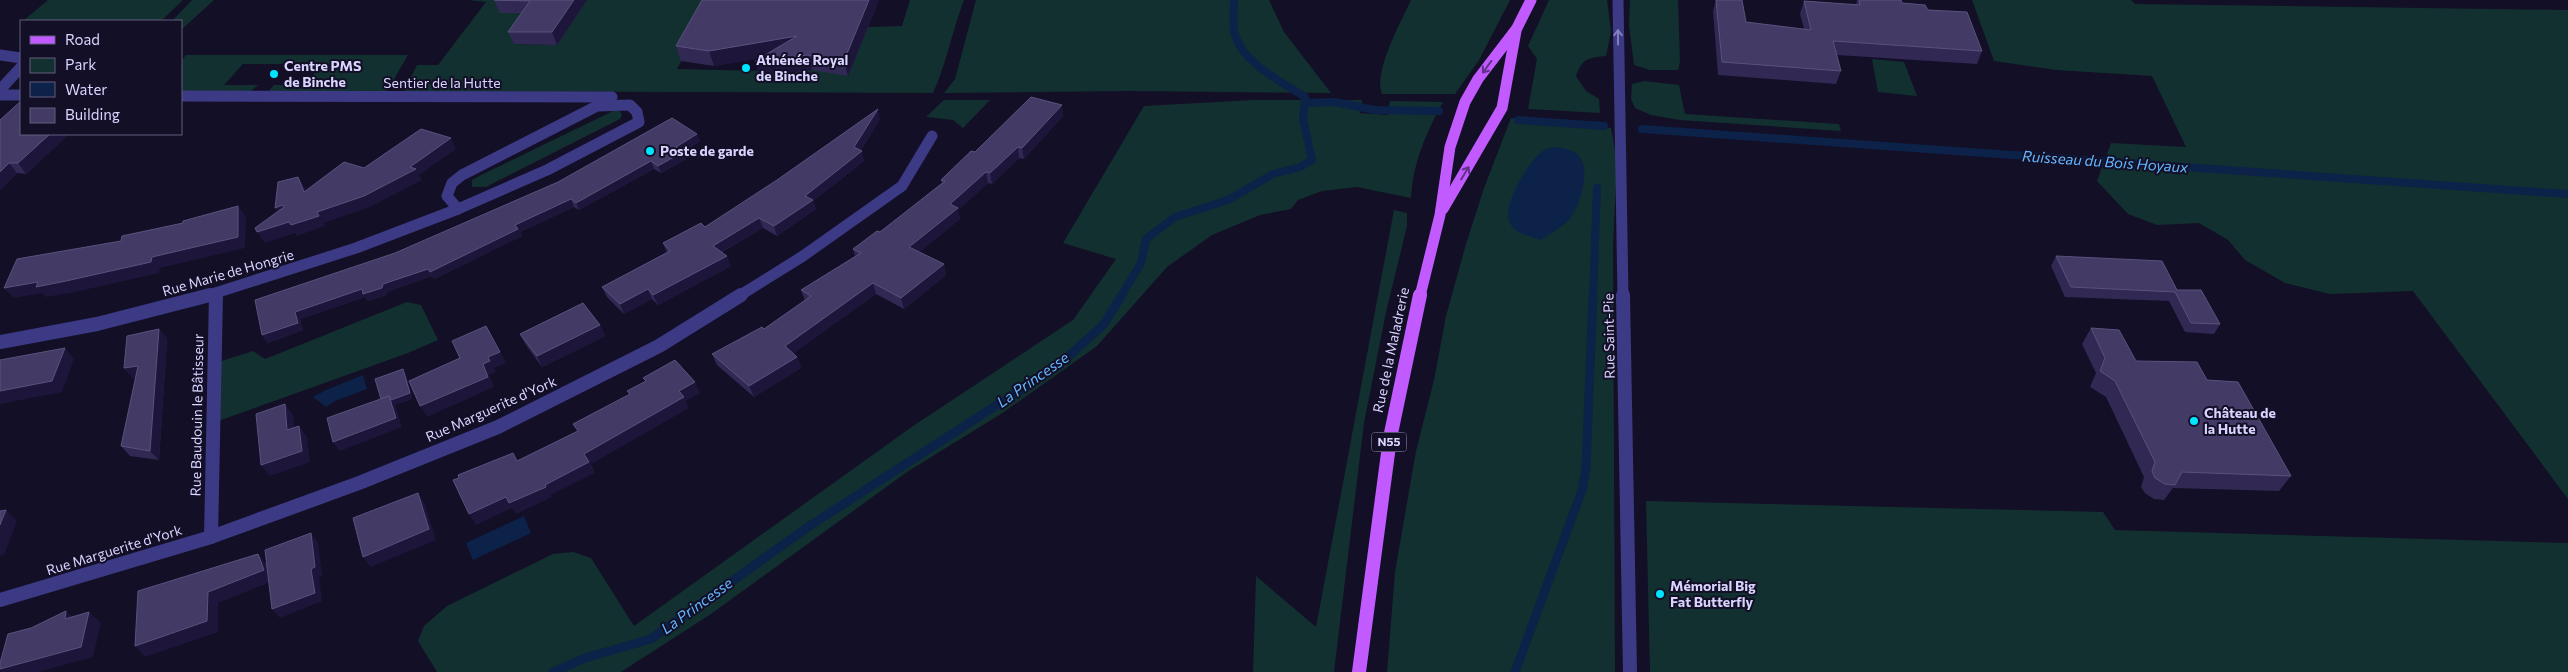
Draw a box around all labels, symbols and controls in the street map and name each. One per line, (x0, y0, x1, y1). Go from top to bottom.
legend (20, 20, 182, 135)
one-way arrow (1613, 29, 1623, 46)
text: Road (65, 30, 100, 48)
place label: Athénée Royal de Binche (756, 51, 848, 84)
text: Park (65, 55, 96, 73)
place label: Centre PMS de Binche (284, 57, 361, 90)
one-way arrow (1482, 60, 1492, 74)
marker: Athénée Royal de Binche (740, 62, 752, 74)
marker: Centre PMS de Binche (268, 68, 280, 80)
street label: Sentier de la Hutte (383, 74, 501, 91)
text: Water (65, 80, 107, 98)
text: Building (65, 105, 120, 123)
place label: Poste de garde (660, 142, 754, 159)
marker: Poste de garde (644, 145, 656, 157)
water label: Ruisseau du Bois Hoyaux (2021, 146, 2190, 176)
one-way arrow (1461, 166, 1471, 180)
street label: Rue Marie de Hongrie (160, 246, 296, 299)
street label: Rue de la Maladrerie (1369, 286, 1412, 414)
street label: Rue Saint-Pie (1599, 293, 1618, 379)
street label: Rue Baudouin le Bâtisseur (187, 333, 206, 496)
water label: La Princesse (993, 348, 1072, 411)
street label: Rue Marguerite d'York (423, 372, 559, 445)
place label: Château de la Hutte (2204, 404, 2276, 437)
marker: Château de la Hutte (2188, 415, 2200, 427)
road number: N55 (1372, 432, 1406, 452)
street label: Rue Marguerite d'York (44, 521, 184, 578)
water label: La Princesse (657, 573, 736, 637)
place label: Mémorial Big Fat Butterfly (1670, 577, 1756, 610)
marker: Mémorial Big Fat Butterfly (1654, 588, 1666, 600)

